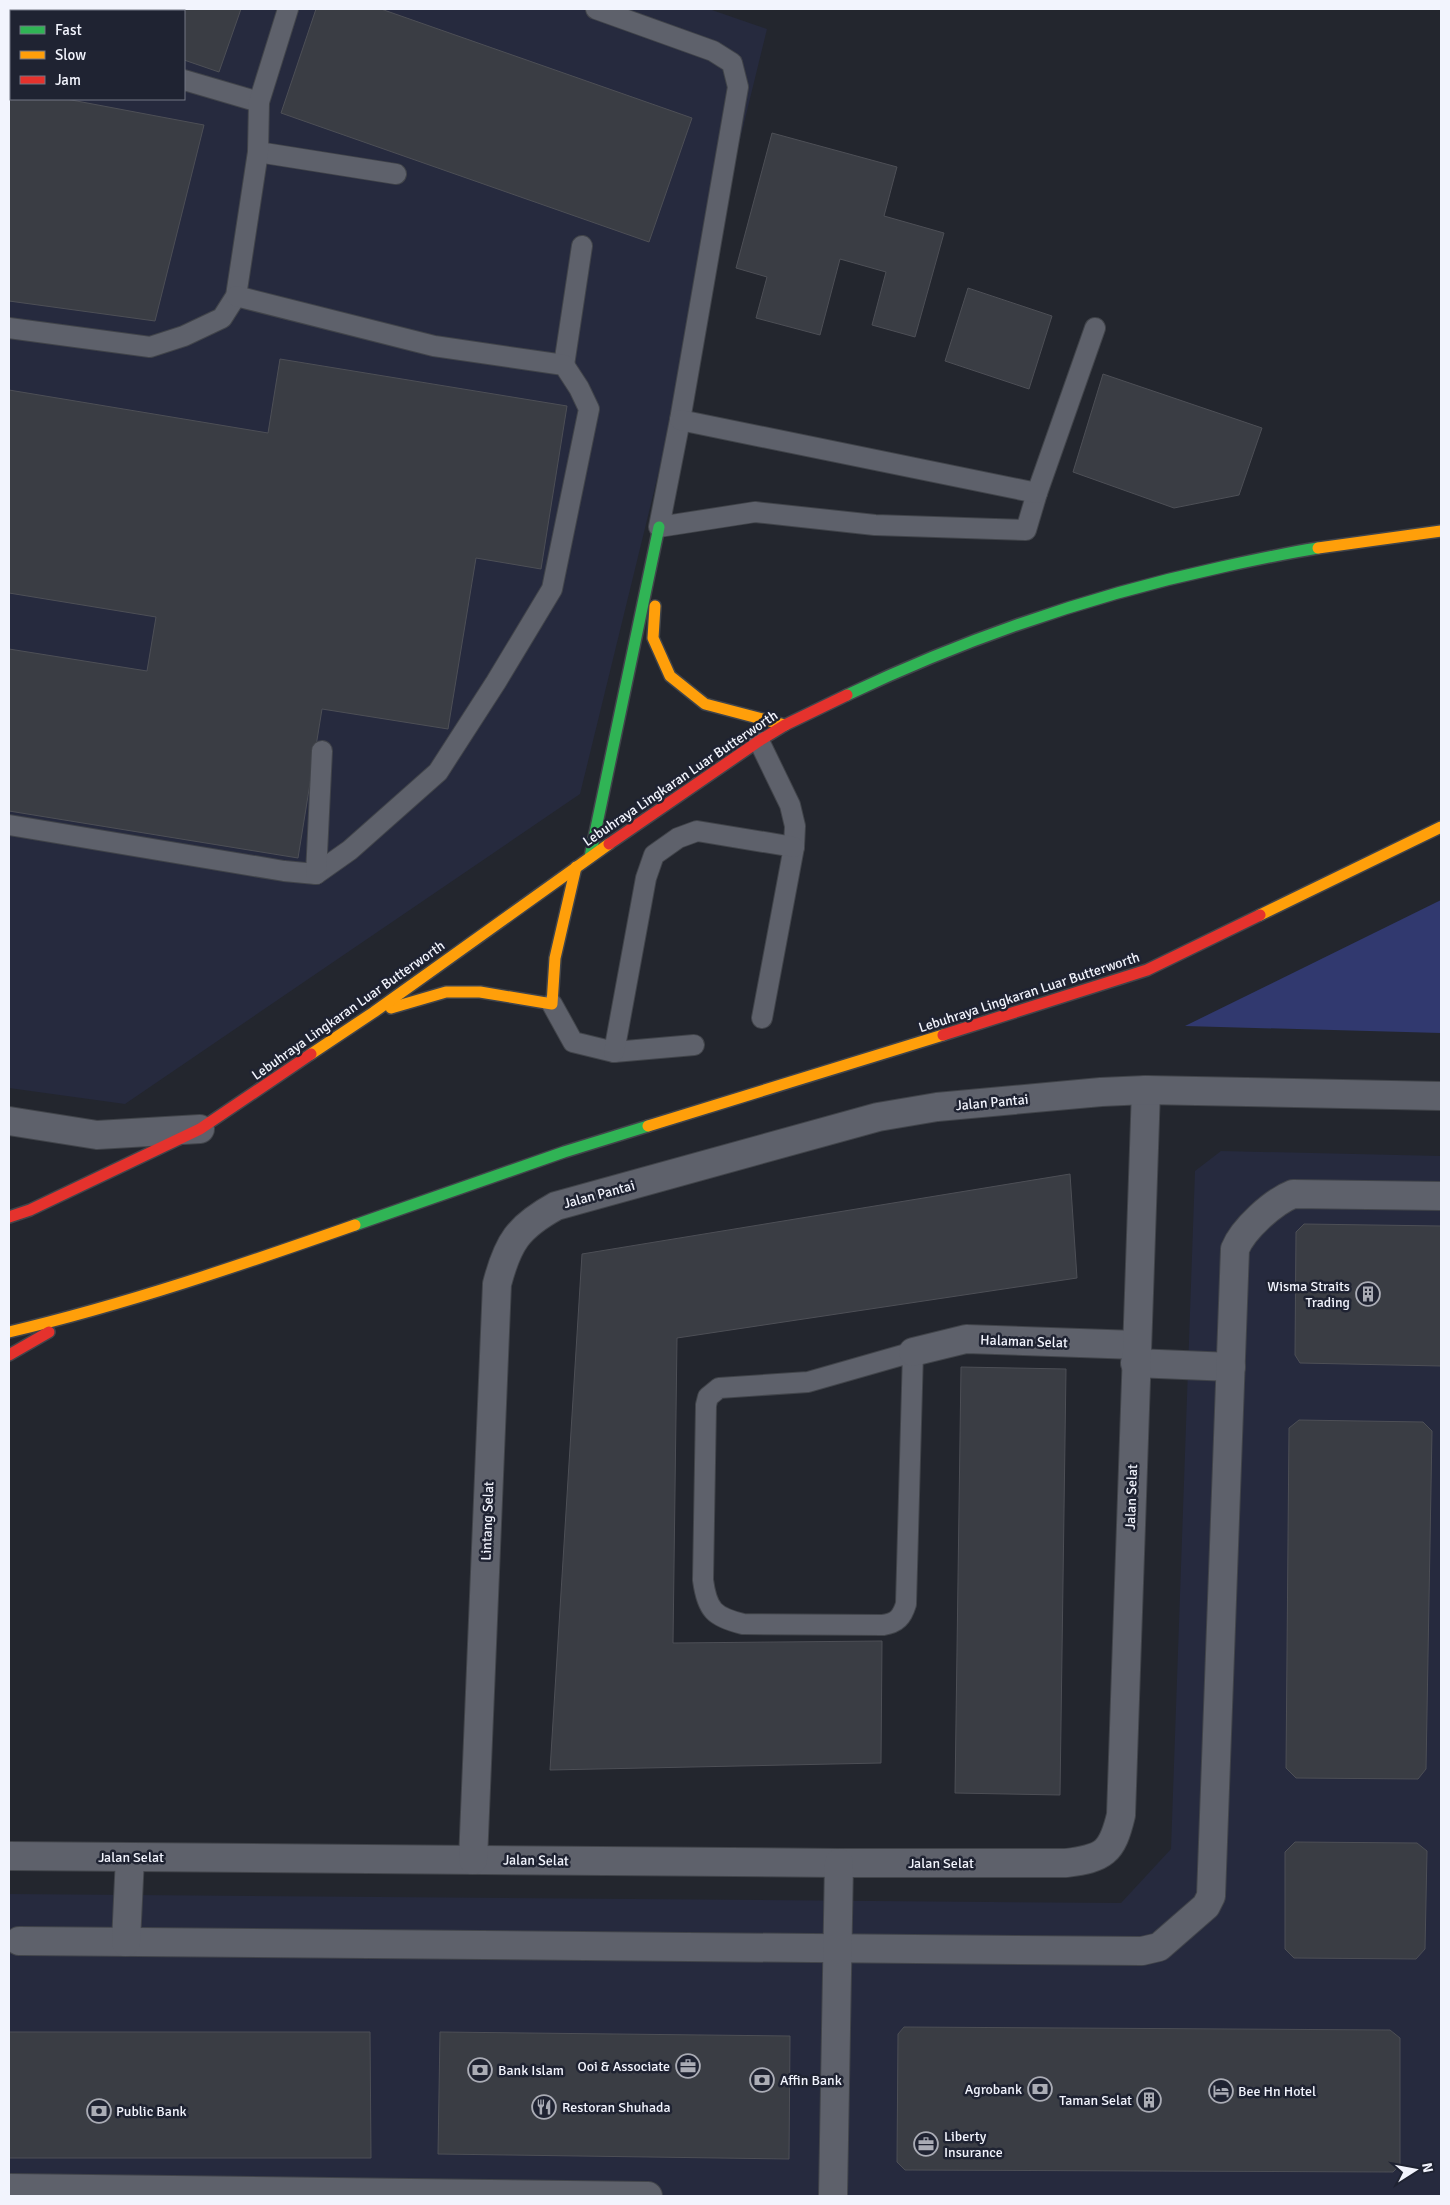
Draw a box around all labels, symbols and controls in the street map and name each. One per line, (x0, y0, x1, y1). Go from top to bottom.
legend (10, 10, 185, 100)
text: Fast (55, 21, 82, 39)
text: Slow (55, 46, 86, 64)
text: Jam (55, 71, 81, 89)
street label: Lebuhraya Lingkaran Luar Butterworth (580, 707, 781, 850)
street label: Lebuhraya Lingkaran Luar Butterworth (249, 937, 448, 1084)
street label: Lebuhraya Lingkaran Luar Butterworth (916, 949, 1142, 1036)
street label: Jalan Pantai (955, 1091, 1029, 1114)
street label: Jalan Pantai (562, 1177, 637, 1212)
place label: Wisma Straits Trading (1267, 1278, 1350, 1311)
building icon: Wisma Straits Trading (1355, 1281, 1381, 1307)
street label: Halaman Selat (980, 1331, 1068, 1352)
street label: Jalan Selat (1122, 1464, 1141, 1530)
street label: Lintang Selat (478, 1481, 497, 1561)
street label: Jalan Selat (98, 1849, 164, 1866)
street label: Jalan Selat (503, 1851, 569, 1870)
street label: Jalan Selat (908, 1855, 974, 1872)
office icon: Ooi & Associate (675, 2053, 701, 2079)
bank icon: Bank Islam (467, 2057, 493, 2083)
place label: Ooi & Associate (577, 2058, 670, 2075)
place label: Bank Islam (498, 2062, 564, 2079)
bank icon: Affin Bank (749, 2067, 775, 2093)
place label: Affin Bank (780, 2072, 842, 2089)
bank icon: Agrobank (1027, 2076, 1053, 2102)
hotel icon: Bee Hn Hotel (1208, 2078, 1234, 2104)
place label: Agrobank (965, 2081, 1022, 2098)
place label: Bee Hn Hotel (1238, 2083, 1316, 2100)
building icon: Taman Selat (1136, 2087, 1162, 2113)
place label: Taman Selat (1059, 2092, 1132, 2109)
restaurant icon: Restoran Shuhada (531, 2094, 557, 2120)
bank icon: Public Bank (86, 2098, 112, 2124)
place label: Restoran Shuhada (562, 2099, 671, 2116)
place label: Public Bank (116, 2103, 187, 2120)
place label: Liberty Insurance (944, 2128, 1003, 2161)
office icon: Liberty Insurance (913, 2131, 939, 2157)
north arrow (1390, 2145, 1440, 2195)
text: N (1418, 2161, 1437, 2174)

